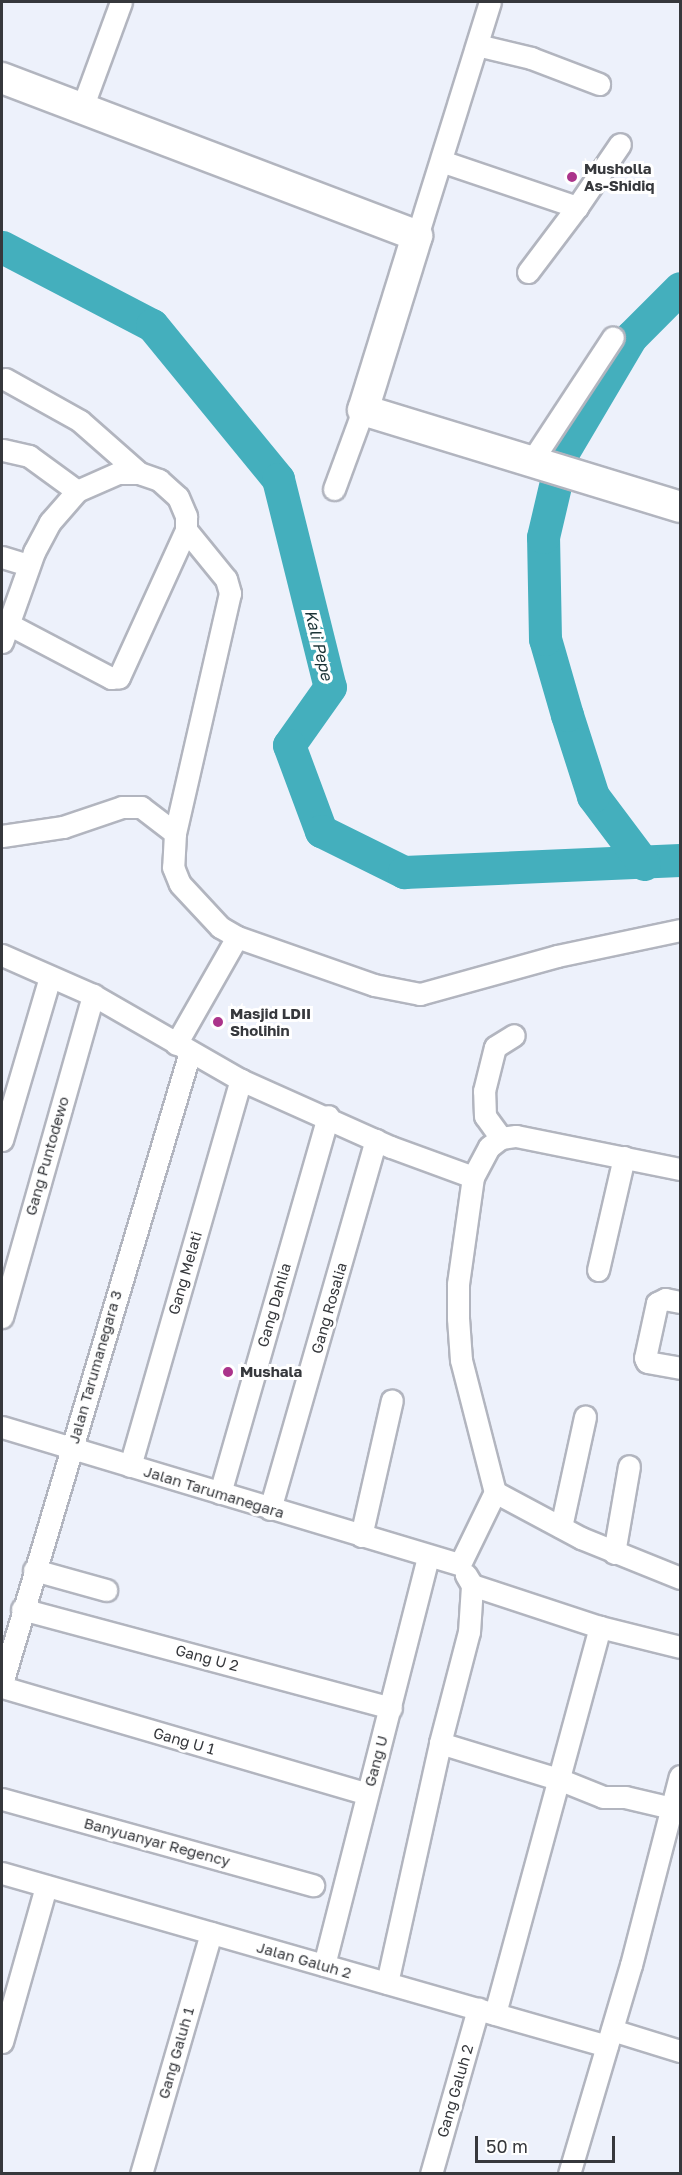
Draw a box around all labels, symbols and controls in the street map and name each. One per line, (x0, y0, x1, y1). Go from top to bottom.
place label: Musholla As-Shidiq (584, 159, 654, 194)
marker: Musholla As-Shidiq (565, 170, 579, 184)
water label: Kali Pepe (301, 608, 337, 682)
place label: Masjid LDII Sholihin (230, 1004, 311, 1039)
marker: Masjid LDII Sholihin (211, 1015, 225, 1029)
street label: Gang Puntodewo (21, 1094, 73, 1218)
street label: Gang Melati (164, 1229, 206, 1317)
street label: Gang Rosalia (307, 1260, 351, 1356)
street label: Gang Dahlia (253, 1261, 295, 1349)
street label: Jalan Tarumanegara 3 (65, 1288, 125, 1446)
place label: Mushala (240, 1363, 302, 1381)
marker: Mushala (221, 1365, 235, 1379)
street label: Jalan Tarumanegara (142, 1462, 286, 1522)
street label: Gang U 2 (173, 1641, 241, 1675)
street label: Gang U 1 (151, 1724, 217, 1758)
street label: Gang U (361, 1733, 391, 1789)
street label: Banyuanyar Regency (82, 1814, 232, 1870)
street label: Jalan Galuh 2 (255, 1938, 353, 1982)
street label: Gang Galuh 1 (154, 2005, 198, 2101)
street label: Gang Galuh 2 (433, 2042, 477, 2140)
scale bar (478, 2124, 618, 2162)
text: 50 m (486, 2135, 528, 2157)

